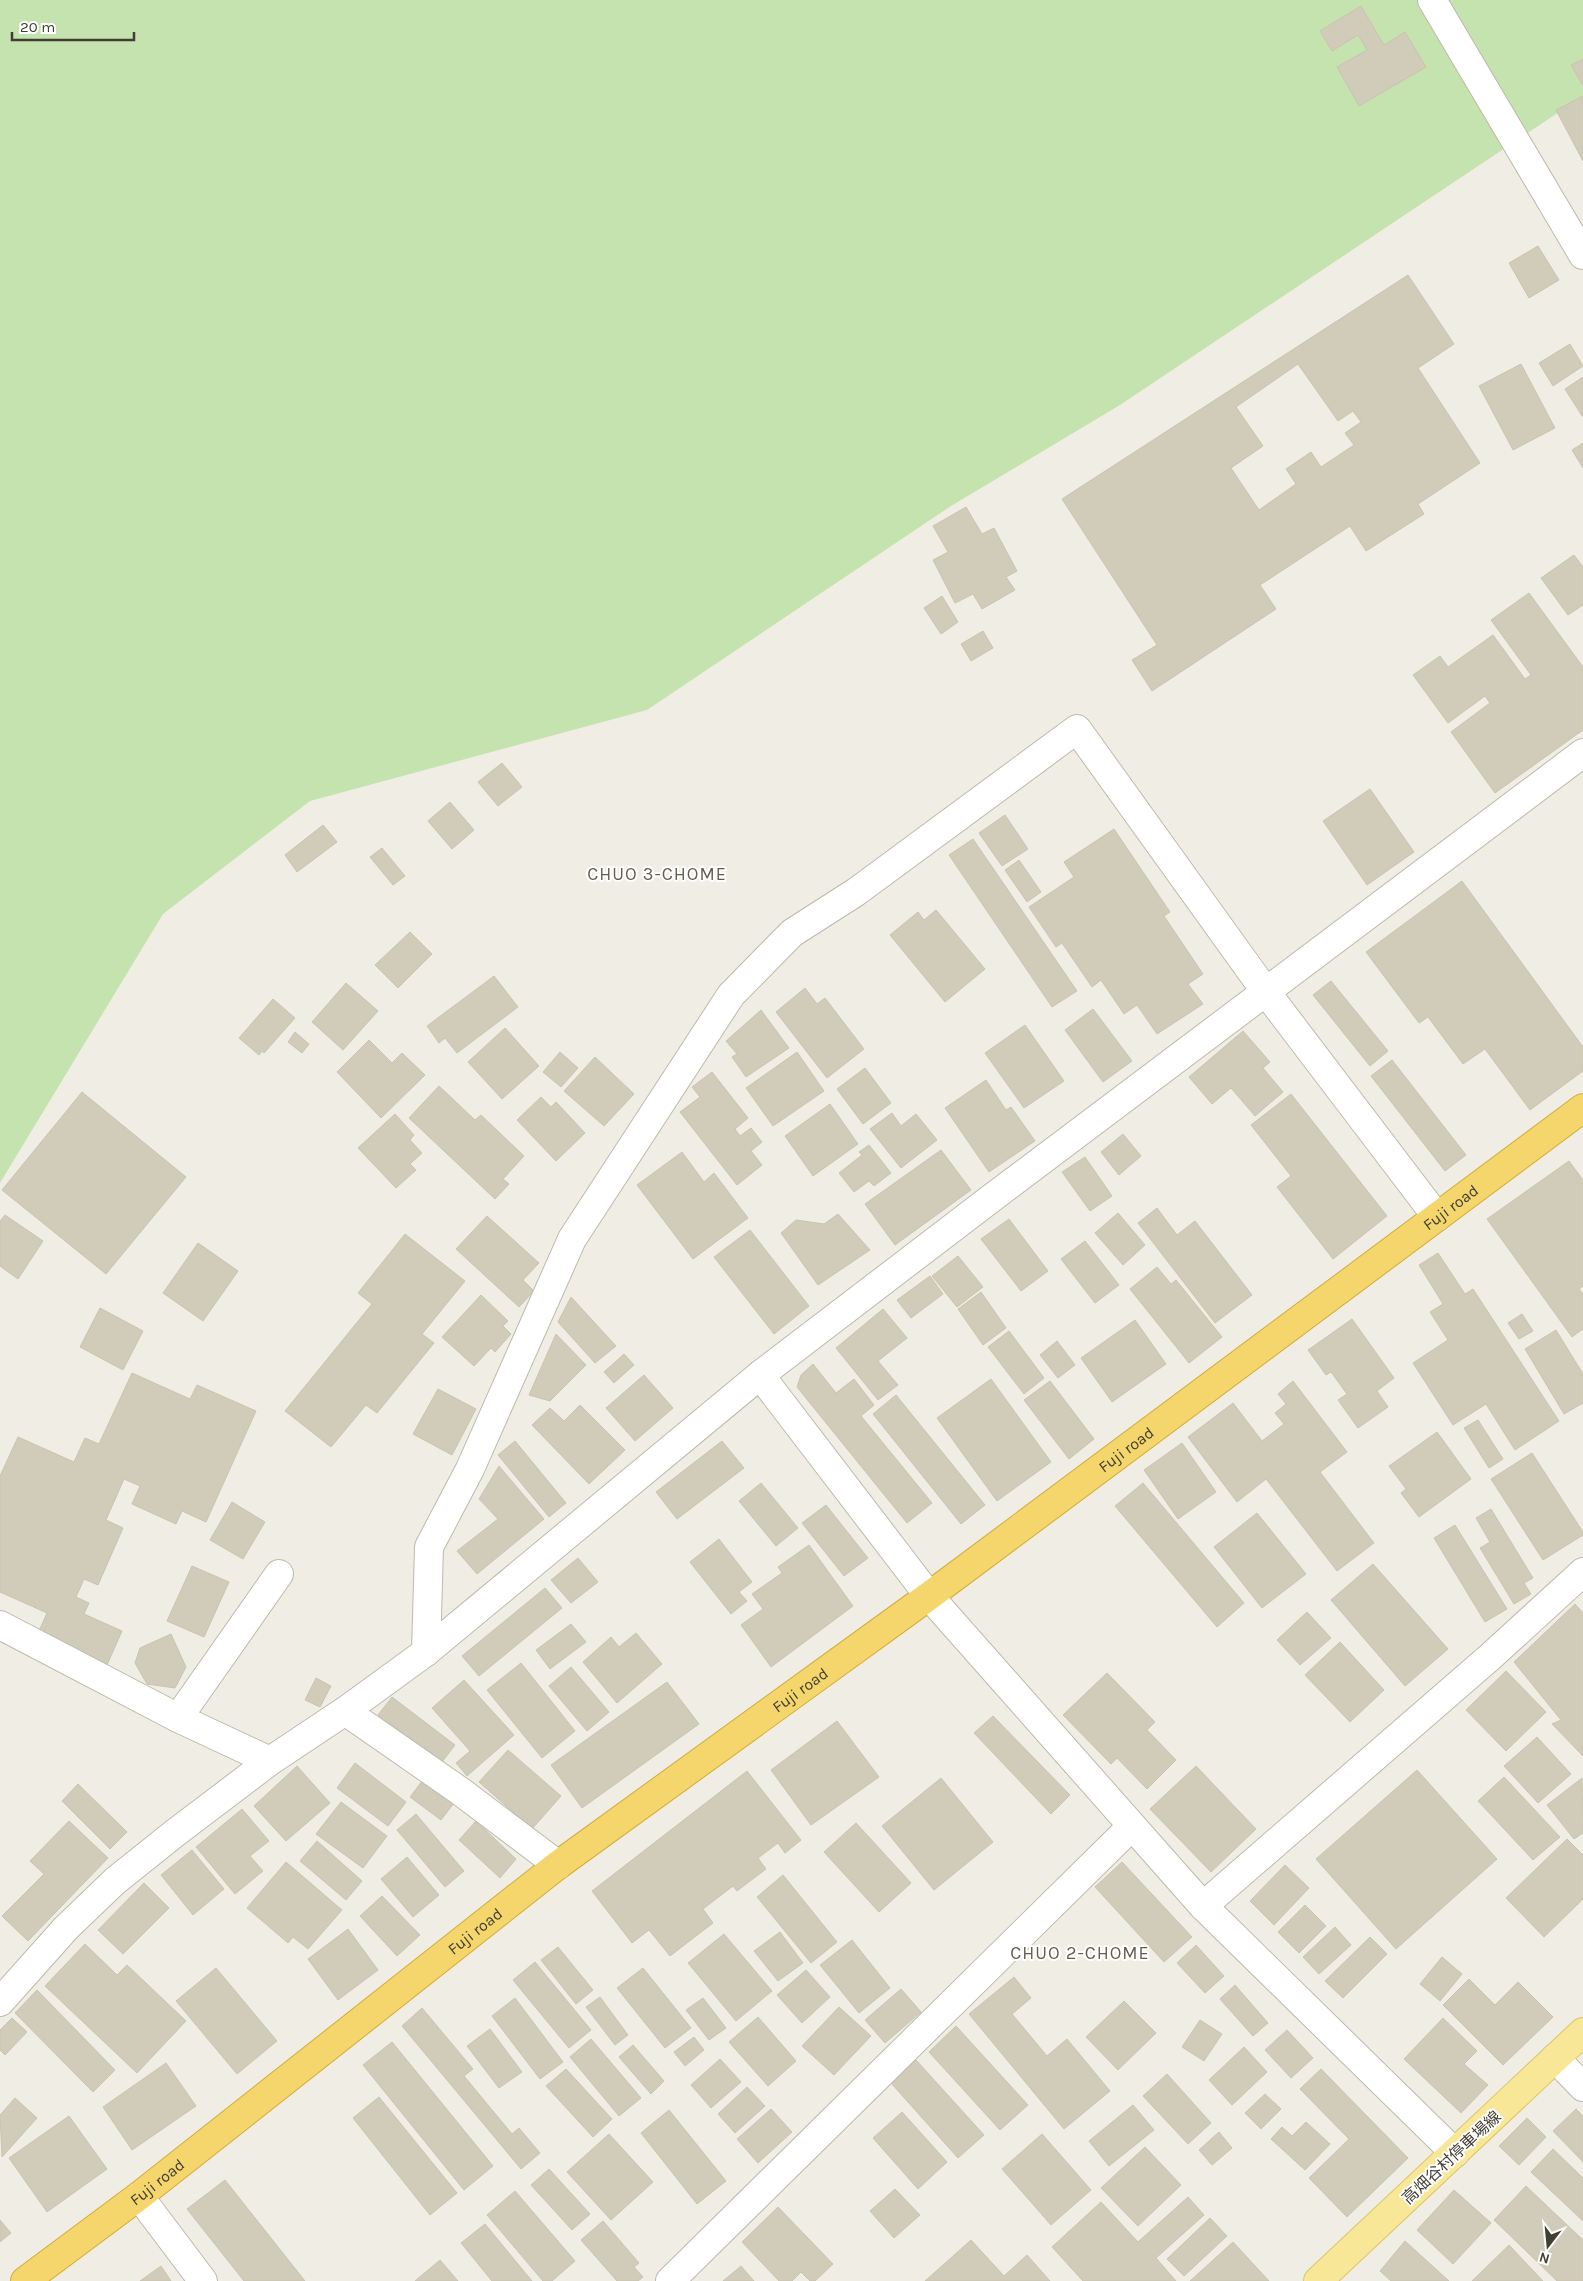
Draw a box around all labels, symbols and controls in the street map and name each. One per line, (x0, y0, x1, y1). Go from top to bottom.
scale bar (12, 10, 135, 42)
text: 20 m (20, 18, 55, 36)
district label: CHUO 3-CHOME (587, 863, 727, 885)
street label: Fuji road (1419, 1181, 1482, 1234)
street label: Fuji road (1095, 1423, 1158, 1476)
street label: Fuji road (769, 1663, 832, 1717)
street label: Fuji road (444, 1904, 506, 1959)
district label: CHUO 2-CHOME (1010, 1942, 1150, 1964)
street label: 高畑谷村停車場線 (1398, 2107, 1505, 2208)
street label: Fuji road (126, 2155, 188, 2210)
north arrow (1523, 2221, 1573, 2271)
text: N (1537, 2248, 1552, 2268)

